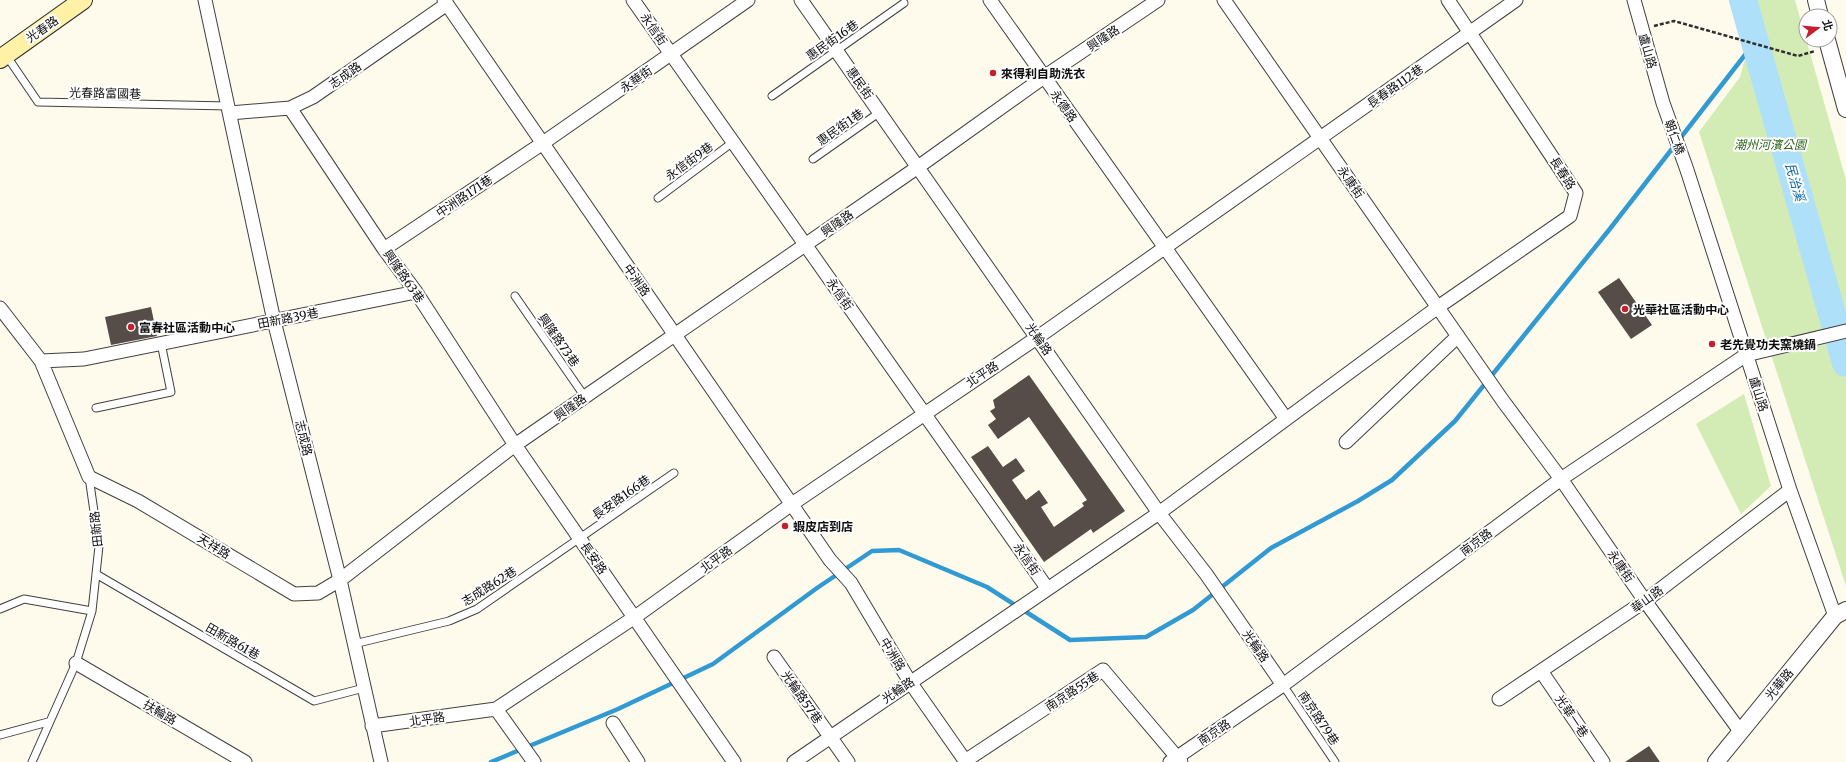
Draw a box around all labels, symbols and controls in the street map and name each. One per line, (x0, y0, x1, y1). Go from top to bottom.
north arrow (1798, 8, 1838, 48)
street label: 永信街 (638, 10, 670, 48)
street label: 光春路 (23, 13, 61, 45)
street label: 惠民街16巷 (803, 17, 861, 63)
text: 北 (1819, 18, 1836, 32)
street label: 興隆路 (1084, 22, 1122, 54)
street label: 盧山路 (1636, 32, 1660, 70)
street label: 志成路 (326, 59, 364, 91)
street label: 長春路112巷 (1364, 61, 1426, 111)
street label: 永華街 (617, 63, 655, 95)
street label: 惠民街 (844, 64, 876, 102)
place label: 來得利自助洗衣 (1001, 66, 1085, 81)
marker: 來得利自助洗衣 (988, 68, 998, 78)
street label: 光春路富國巷 (69, 85, 141, 101)
street label: 永德路 (1048, 87, 1080, 125)
street label: 惠民街1巷 (814, 106, 866, 148)
street label: 朝仁橋 (1662, 118, 1688, 156)
park label: 潮州河濱公園 (1734, 137, 1808, 152)
street label: 永信街9巷 (662, 139, 716, 183)
street label: 長春路 (1547, 154, 1579, 192)
water label: 民治溪 (1781, 161, 1809, 205)
street label: 永康街 (1335, 163, 1367, 201)
street label: 中洲路171巷 (433, 172, 495, 220)
street label: 興隆路 (818, 207, 856, 239)
street label: 興隆路63巷 (380, 247, 428, 305)
street label: 中洲路 (621, 261, 653, 299)
street label: 永信街 (824, 275, 856, 313)
place label: 光華社區活動中心 (1633, 302, 1729, 317)
marker: 光華社區活動中心 (1620, 304, 1630, 314)
street label: 田新路39巷 (256, 305, 320, 331)
street label: 興隆路73巷 (535, 311, 583, 369)
place label: 富春社區活動中心 (139, 320, 235, 335)
street label: 光輪路 (1023, 320, 1055, 358)
marker: 富春社區活動中心 (126, 322, 136, 332)
place label: 老先覺功夫窯燒鍋 (1720, 337, 1816, 352)
marker: 老先覺功夫窯燒鍋 (1707, 339, 1717, 349)
street label: 北平路 (963, 358, 1001, 390)
street label: 盧山路 (1746, 375, 1772, 413)
street label: 興隆路 (551, 391, 589, 423)
street label: 志成路 (292, 419, 316, 457)
street label: 長安路166巷 (589, 472, 653, 522)
street label: 田新路 (87, 510, 105, 548)
place label: 蝦皮店到店 (793, 519, 853, 534)
marker: 蝦皮店到店 (780, 521, 790, 531)
street label: 南京路 (1457, 525, 1495, 559)
street label: 天祥路 (195, 530, 233, 562)
street label: 長安路 (578, 539, 610, 577)
street label: 永信街 (1011, 540, 1043, 578)
street label: 北平路 (697, 542, 735, 576)
street label: 永康街 (1605, 547, 1637, 585)
street label: 志成路62巷 (459, 563, 519, 609)
street label: 華山路 (1628, 582, 1666, 616)
street label: 田新路61巷 (203, 620, 263, 662)
street label: 光輪路 (1240, 627, 1272, 665)
street label: 中洲路 (877, 635, 909, 673)
street label: 光華路 (1762, 665, 1796, 703)
street label: 光輪路57巷 (778, 668, 826, 726)
street label: 南京路55巷 (1042, 668, 1102, 714)
street label: 光輪路 (879, 674, 917, 706)
street label: 南京路79巷 (1295, 688, 1343, 748)
street label: 光華一巷 (1552, 692, 1592, 740)
street label: 扶輪路 (141, 697, 179, 727)
street label: 北平路 (408, 709, 446, 729)
street label: 南京路 (1195, 716, 1233, 748)

